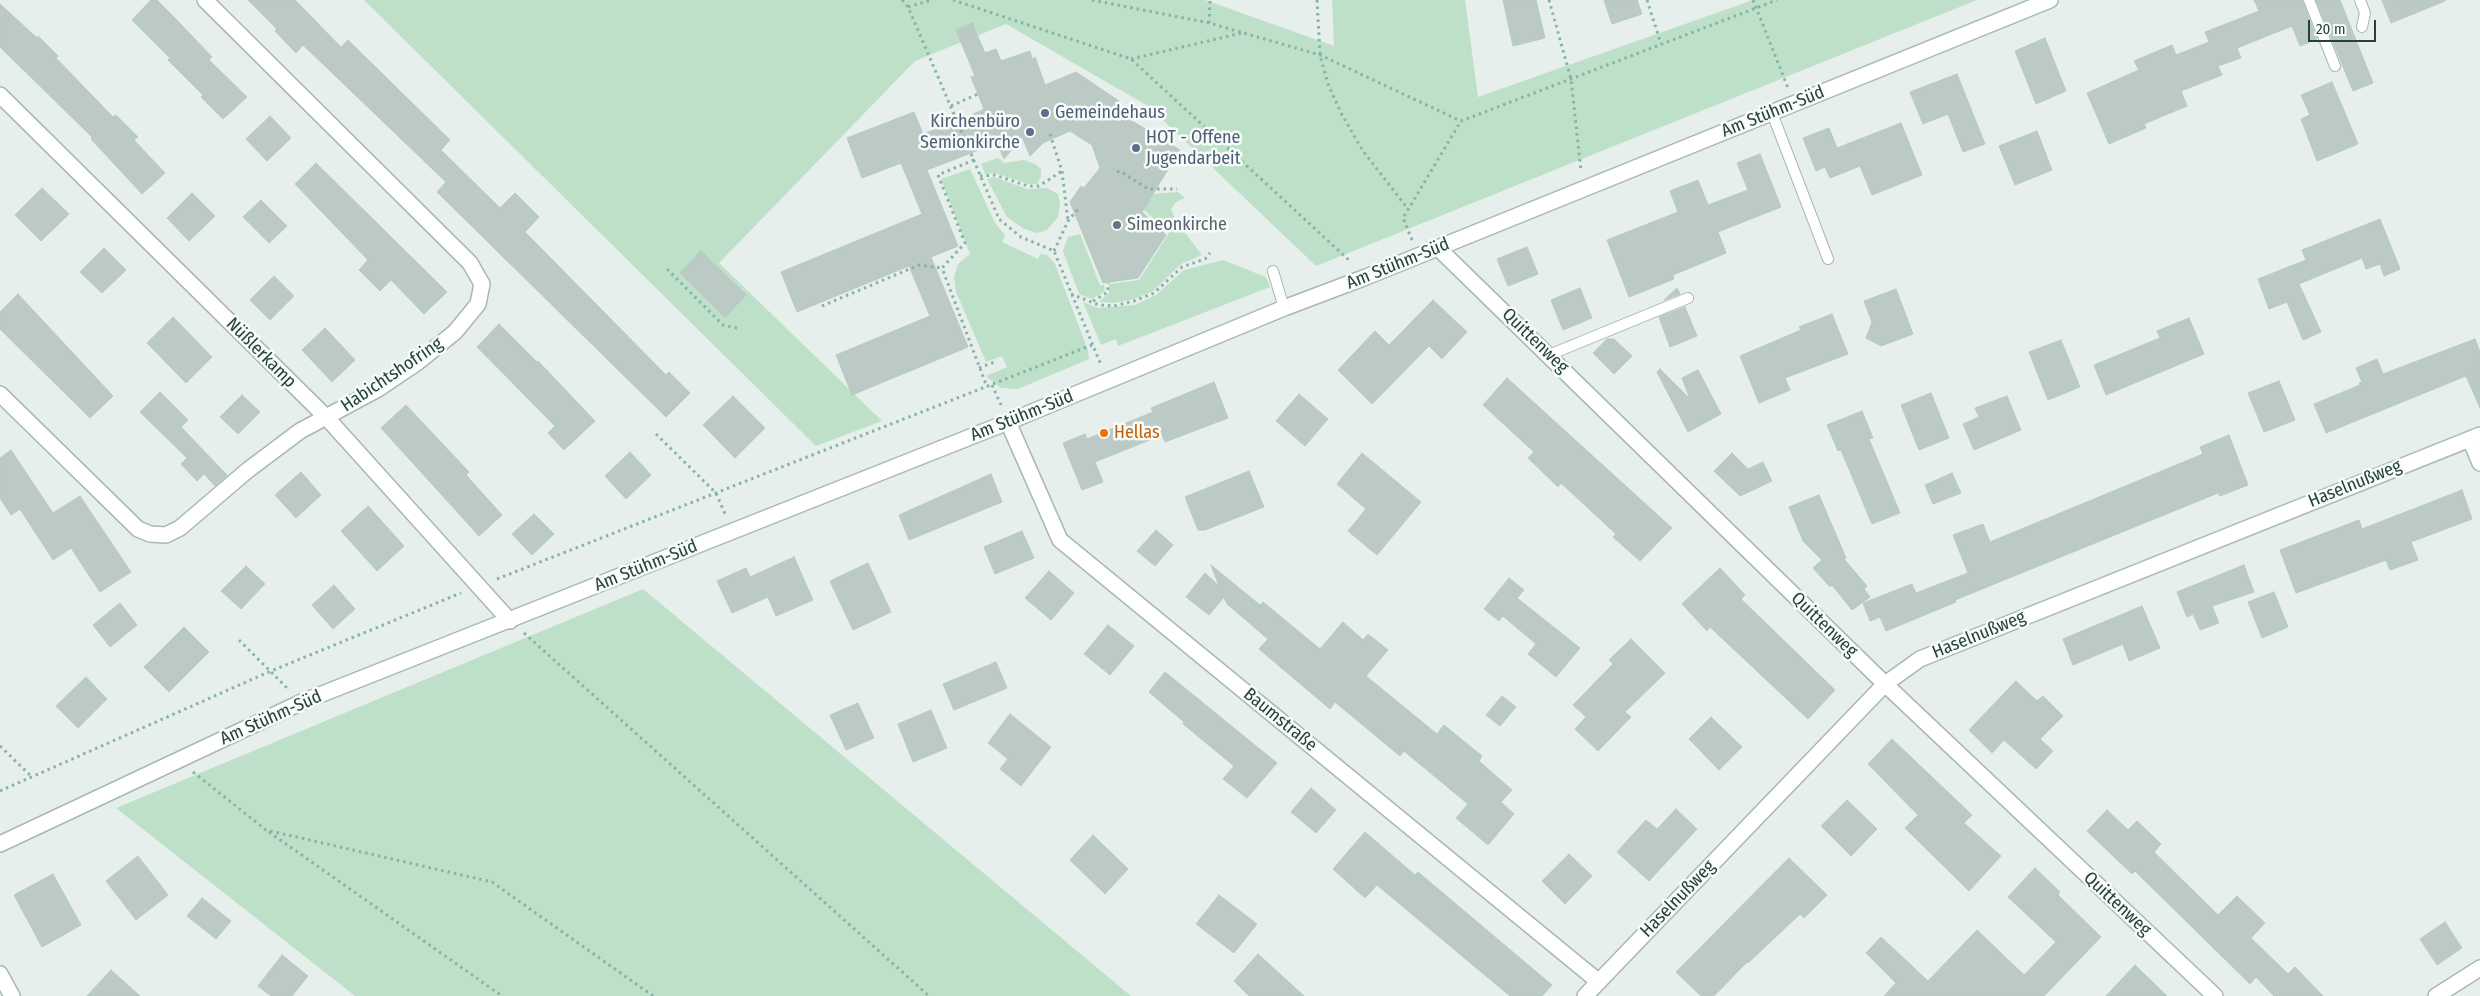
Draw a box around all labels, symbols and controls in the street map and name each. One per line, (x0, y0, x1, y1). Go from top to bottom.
scale bar (2310, 10, 2378, 42)
text: 20 m (2316, 20, 2346, 38)
street label: Am Stühm-Süd (1718, 82, 1828, 142)
place label: Gemeindehaus (1055, 102, 1165, 124)
marker: Gemeindehaus (1039, 107, 1051, 119)
place label: Kirchenbüro Semionkirche (920, 111, 1020, 154)
marker: Kirchenbüro Semionkirche (1024, 126, 1036, 138)
place label: HOT - Offene Jugendarbeit (1146, 127, 1241, 170)
marker: HOT - Offene Jugendarbeit (1130, 142, 1142, 154)
place label: Simeonkirche (1127, 214, 1227, 236)
marker: Simeonkirche (1111, 219, 1123, 231)
street label: Am Stühm-Süd (1343, 234, 1453, 294)
street label: Quittenweg (1497, 304, 1573, 378)
street label: Nüßlerkamp (221, 313, 301, 393)
street label: Habichtshofring (337, 333, 447, 417)
street label: Am Stühm-Süd (967, 386, 1077, 446)
place label: Hellas (1114, 422, 1160, 444)
marker: Hellas (1098, 427, 1110, 439)
street label: Haselnußweg (2305, 456, 2405, 512)
street label: Am Stühm-Süd (591, 536, 701, 596)
street label: Quittenweg (1786, 588, 1862, 662)
street label: Haselnußweg (1929, 607, 2029, 663)
street label: Baumstraße (1239, 684, 1321, 756)
street label: Am Stühm-Süd (217, 686, 325, 750)
street label: Haselnußweg (1636, 856, 1720, 942)
street label: Quittenweg (2079, 867, 2155, 941)

